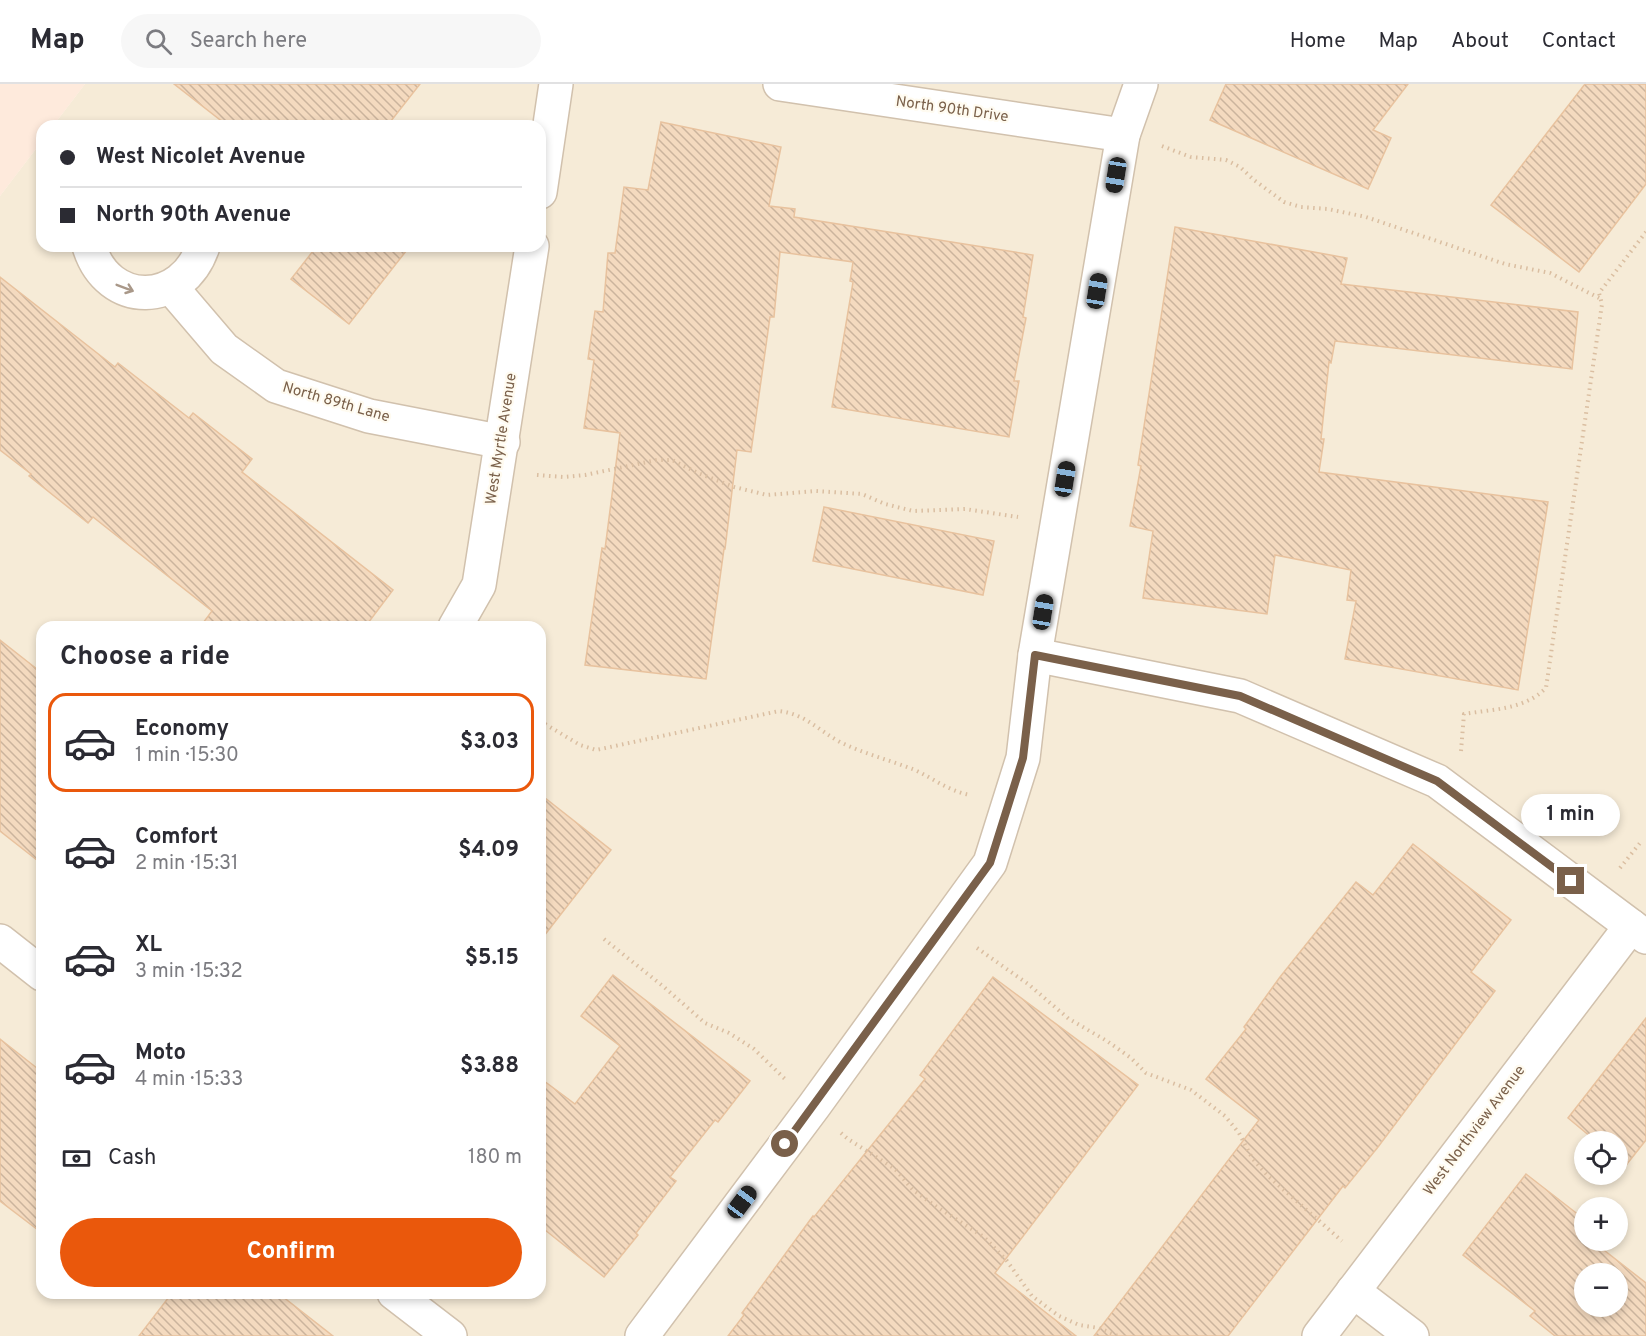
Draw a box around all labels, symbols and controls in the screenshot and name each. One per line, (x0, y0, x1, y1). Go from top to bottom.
search box (121, 14, 541, 68)
text: Map (30, 23, 85, 59)
icon: search (142, 25, 175, 58)
text: Search here (190, 28, 307, 55)
text: Home (1290, 28, 1346, 55)
text: Map (1379, 28, 1418, 55)
text: About (1451, 28, 1509, 55)
text: Contact (1542, 28, 1616, 55)
street label: North 90th Drive (894, 93, 1010, 127)
text: West Nicolet Avenue (96, 144, 305, 171)
car (1104, 156, 1128, 194)
text: North 90th Avenue (96, 202, 291, 229)
car (1085, 272, 1109, 310)
one-way arrow (116, 283, 134, 294)
street label: West Myrtle Avenue (482, 372, 522, 506)
street label: North 89th Lane (280, 379, 392, 427)
car (1053, 460, 1077, 498)
car (1031, 593, 1055, 631)
text: Choose a ride (60, 640, 230, 674)
icon: car (63, 716, 117, 770)
text: Economy (135, 716, 229, 743)
text: $3.03 (460, 729, 519, 756)
text: 1 min · 15:30 (135, 743, 239, 769)
callout: 1 min (1522, 794, 1620, 836)
text: 1 min (1546, 802, 1595, 828)
icon: car (63, 824, 117, 878)
text: Comfort (135, 824, 218, 851)
text: $4.09 (458, 837, 519, 864)
text: 2 min · 15:31 (135, 851, 238, 877)
route end (1557, 867, 1584, 894)
icon: car (63, 932, 117, 986)
text: XL (135, 932, 162, 959)
text: $5.15 (465, 945, 519, 972)
text: 3 min · 15:32 (135, 959, 243, 985)
icon: car (63, 1040, 117, 1094)
text: Moto (135, 1040, 186, 1067)
text: $3.88 (460, 1053, 519, 1080)
street label: West Northview Avenue (1420, 1062, 1530, 1200)
text: 4 min · 15:33 (135, 1067, 243, 1093)
route start (771, 1130, 798, 1157)
map controls (1574, 1131, 1628, 1317)
button: locate (1574, 1131, 1628, 1185)
icon: cash (60, 1142, 93, 1175)
text: Cash (108, 1145, 157, 1172)
text: 180 m (468, 1145, 522, 1171)
car (724, 1182, 760, 1222)
button: + (1574, 1197, 1628, 1251)
button: Confirm (60, 1218, 522, 1287)
button: − (1574, 1263, 1628, 1317)

